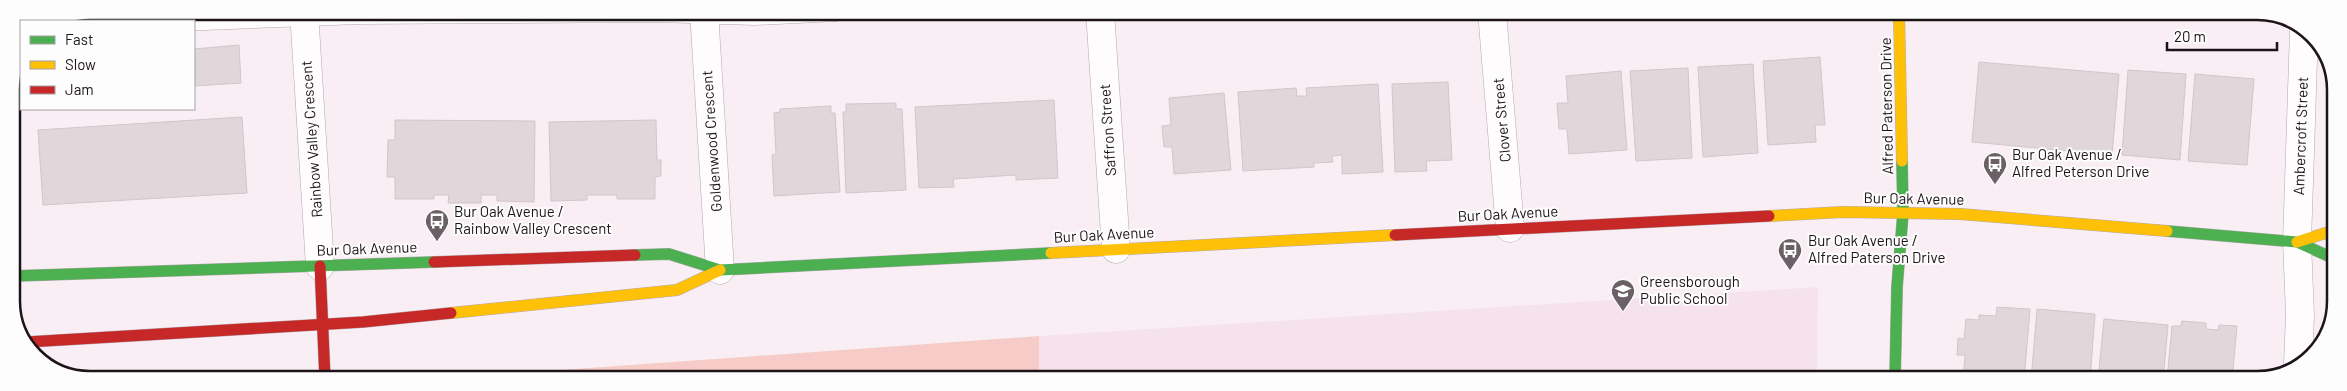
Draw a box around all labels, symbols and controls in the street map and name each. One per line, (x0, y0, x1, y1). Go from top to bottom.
legend (20, 20, 195, 110)
scale bar (2167, 20, 2277, 52)
text: 20 m (2174, 27, 2206, 45)
text: Fast (65, 30, 93, 48)
street label: Alfred Paterson Drive (1876, 37, 1896, 175)
text: Slow (65, 55, 96, 73)
street label: Rainbow Valley Crescent (297, 60, 325, 218)
street label: Goldenwood Crescent (697, 70, 725, 212)
street label: Ambercroft Street (2289, 76, 2311, 196)
street label: Clover Street (1488, 77, 1514, 163)
text: Jam (65, 80, 94, 98)
street label: Saffron Street (1095, 83, 1119, 177)
place label: Bur Oak Avenue / Alfred Peterson Drive (2012, 145, 2150, 180)
bus stop icon: Bur Oak Avenue / Alfred Peterson Drive (1982, 151, 2008, 185)
street label: Bur Oak Avenue (1863, 188, 1965, 208)
street label: Bur Oak Avenue (1457, 201, 1559, 225)
place label: Bur Oak Avenue / Rainbow Valley Crescent (454, 202, 612, 237)
bus stop icon: Bur Oak Avenue / Rainbow Valley Crescent (424, 208, 450, 242)
street label: Bur Oak Avenue (1053, 222, 1155, 246)
place label: Bur Oak Avenue / Alfred Paterson Drive (1808, 231, 1945, 266)
street label: Bur Oak Avenue (316, 237, 418, 259)
bus stop icon: Bur Oak Avenue / Alfred Paterson Drive (1777, 237, 1803, 271)
place label: Greensborough Public School (1640, 272, 1740, 307)
school or university icon: Greensborough Public School (1610, 278, 1636, 312)

